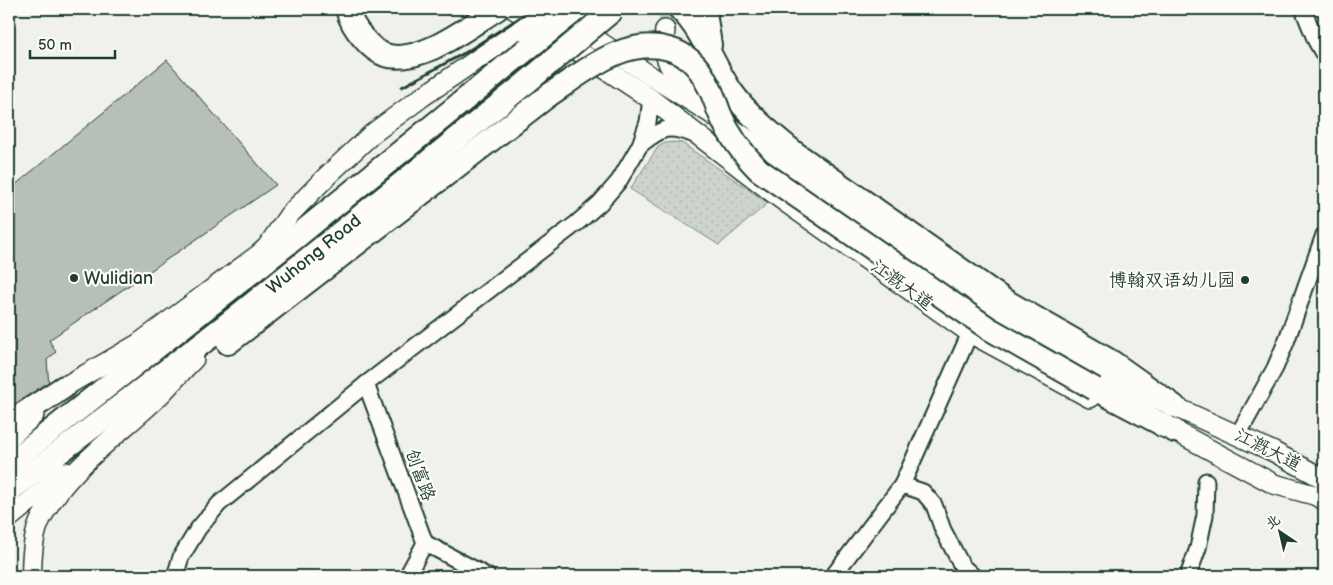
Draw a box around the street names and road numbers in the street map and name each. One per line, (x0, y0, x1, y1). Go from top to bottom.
street label: Wuhong Road (262, 210, 365, 298)
street label: 江溉大道 (867, 255, 937, 315)
street label: 江溉大道 (1231, 424, 1305, 476)
street label: 创富路 (401, 446, 439, 504)

